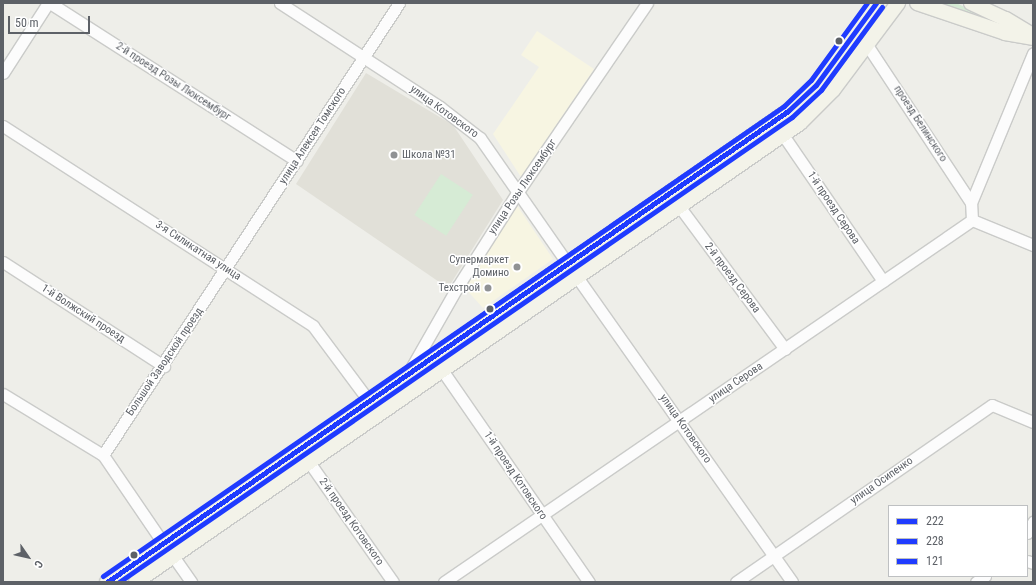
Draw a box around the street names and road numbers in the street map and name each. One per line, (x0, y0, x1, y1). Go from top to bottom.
street label: 2-й проезд Розы Люксембург (113, 40, 233, 124)
street label: улица Котовского (407, 83, 481, 141)
street label: проезд Белинского (890, 83, 950, 165)
street label: улица Алексея Томского (277, 85, 349, 187)
street label: улица Розы Люксембург (486, 137, 560, 237)
street label: 1-й проезд Серова (804, 169, 862, 247)
street label: 3-я Силикатная улица (153, 218, 243, 284)
street label: 2-й проезд Серова (701, 240, 763, 316)
street label: 1-й Волжский проезд (39, 282, 127, 346)
street label: Большой Заводской проезд (124, 305, 206, 419)
street label: улица Серова (706, 360, 766, 406)
street label: улица Котовского (656, 392, 714, 466)
street label: 1-й проезд Котовского (481, 429, 549, 523)
street label: улица Осипенко (848, 455, 916, 507)
street label: 2-й проезд Котовского (316, 476, 386, 568)

